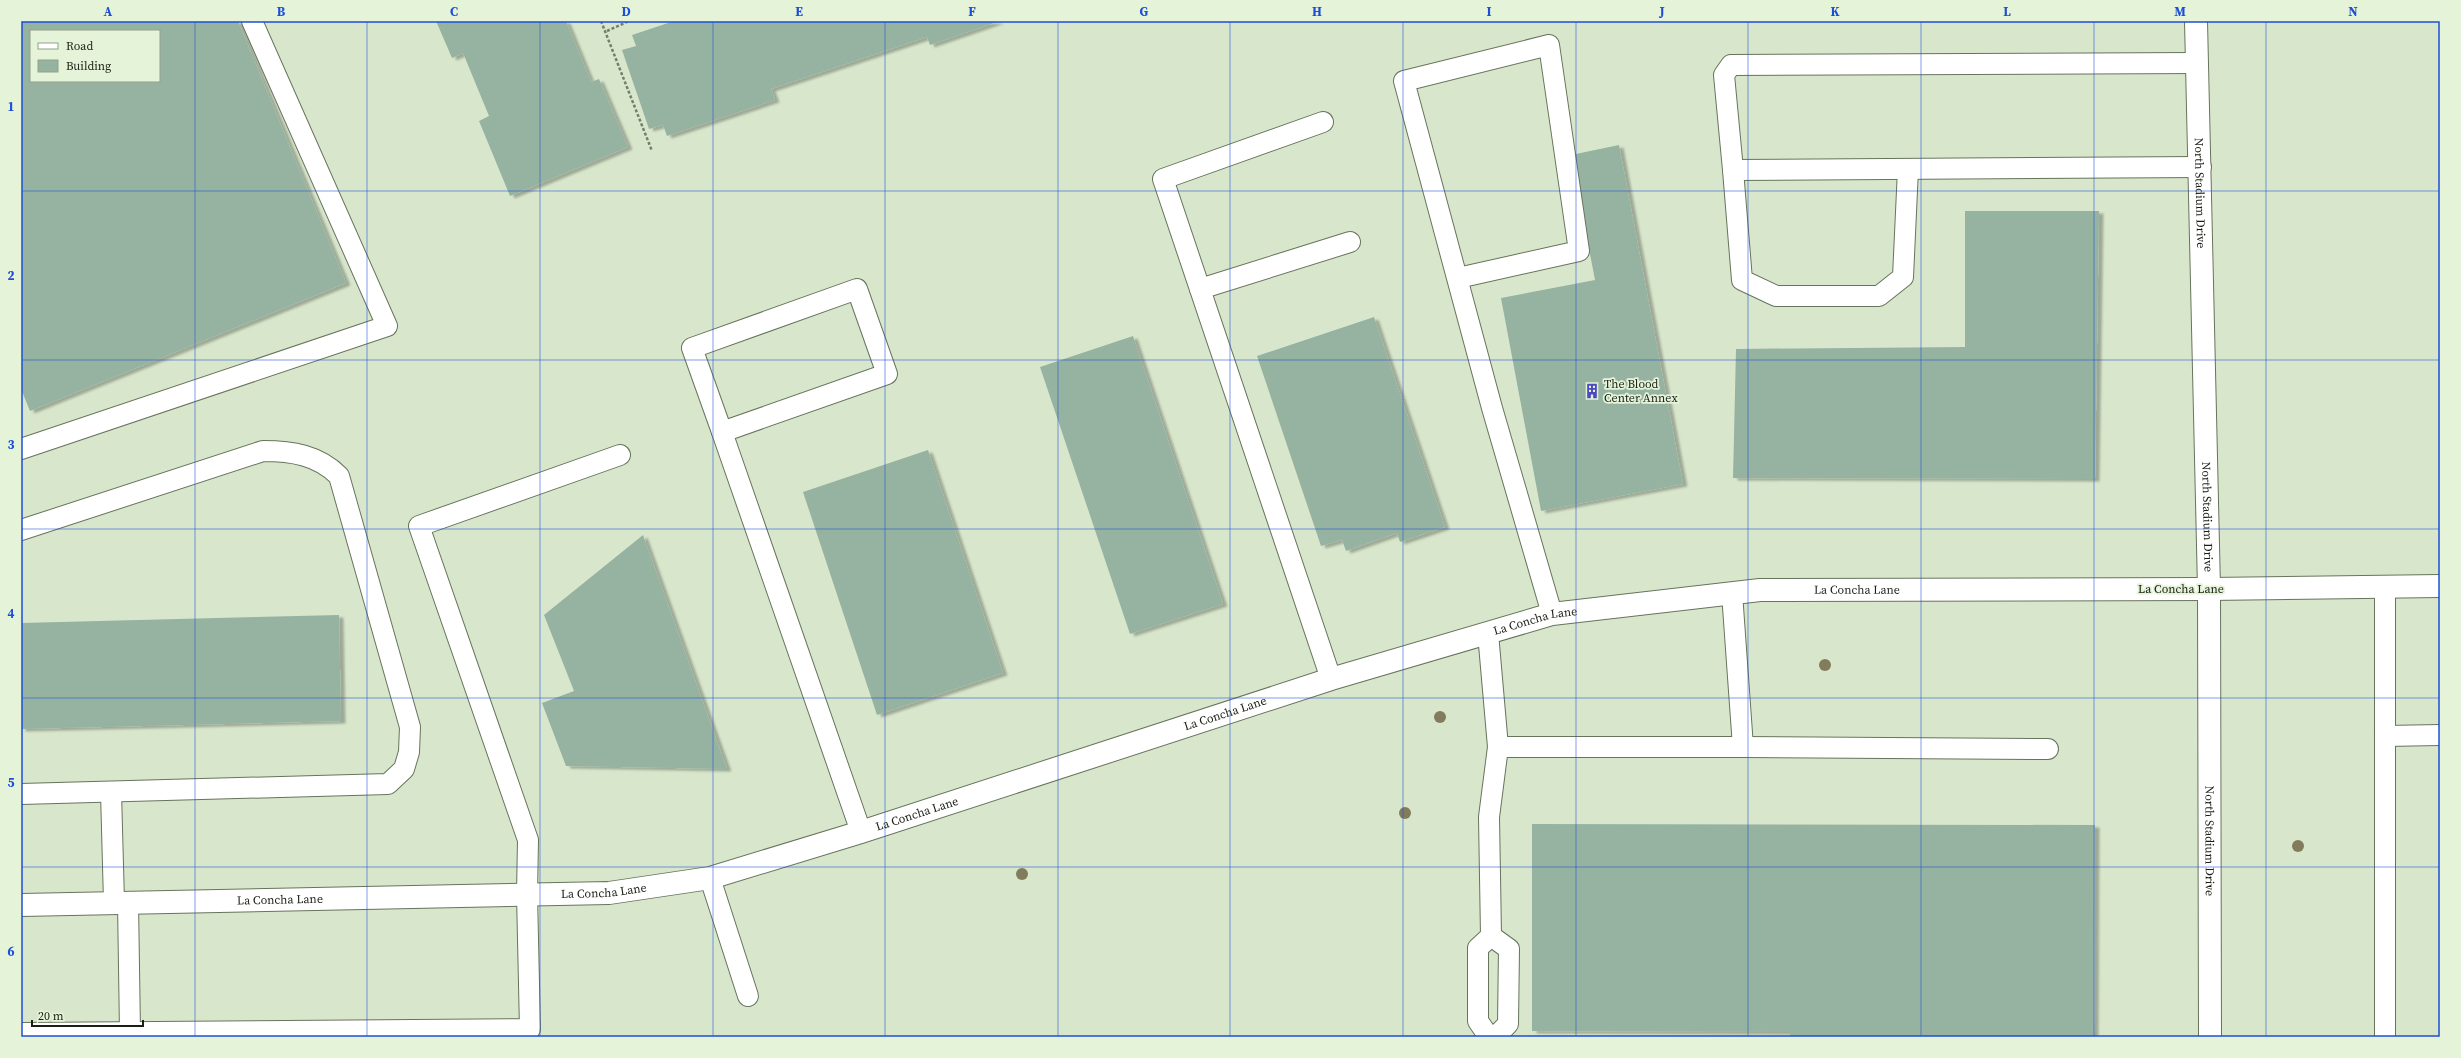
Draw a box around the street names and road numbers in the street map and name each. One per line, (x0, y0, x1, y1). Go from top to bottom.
street label: North Stadium Drive (2191, 138, 2209, 248)
street label: North Stadium Drive (2198, 461, 2217, 572)
street label: La Concha Lane (2138, 581, 2224, 597)
street label: La Concha Lane (1814, 582, 1900, 598)
street label: La Concha Lane (1491, 603, 1578, 639)
street label: La Concha Lane (1182, 693, 1268, 734)
street label: North Stadium Drive (2201, 786, 2218, 896)
street label: La Concha Lane (874, 793, 960, 835)
street label: La Concha Lane (561, 880, 648, 902)
street label: La Concha Lane (237, 891, 323, 909)

